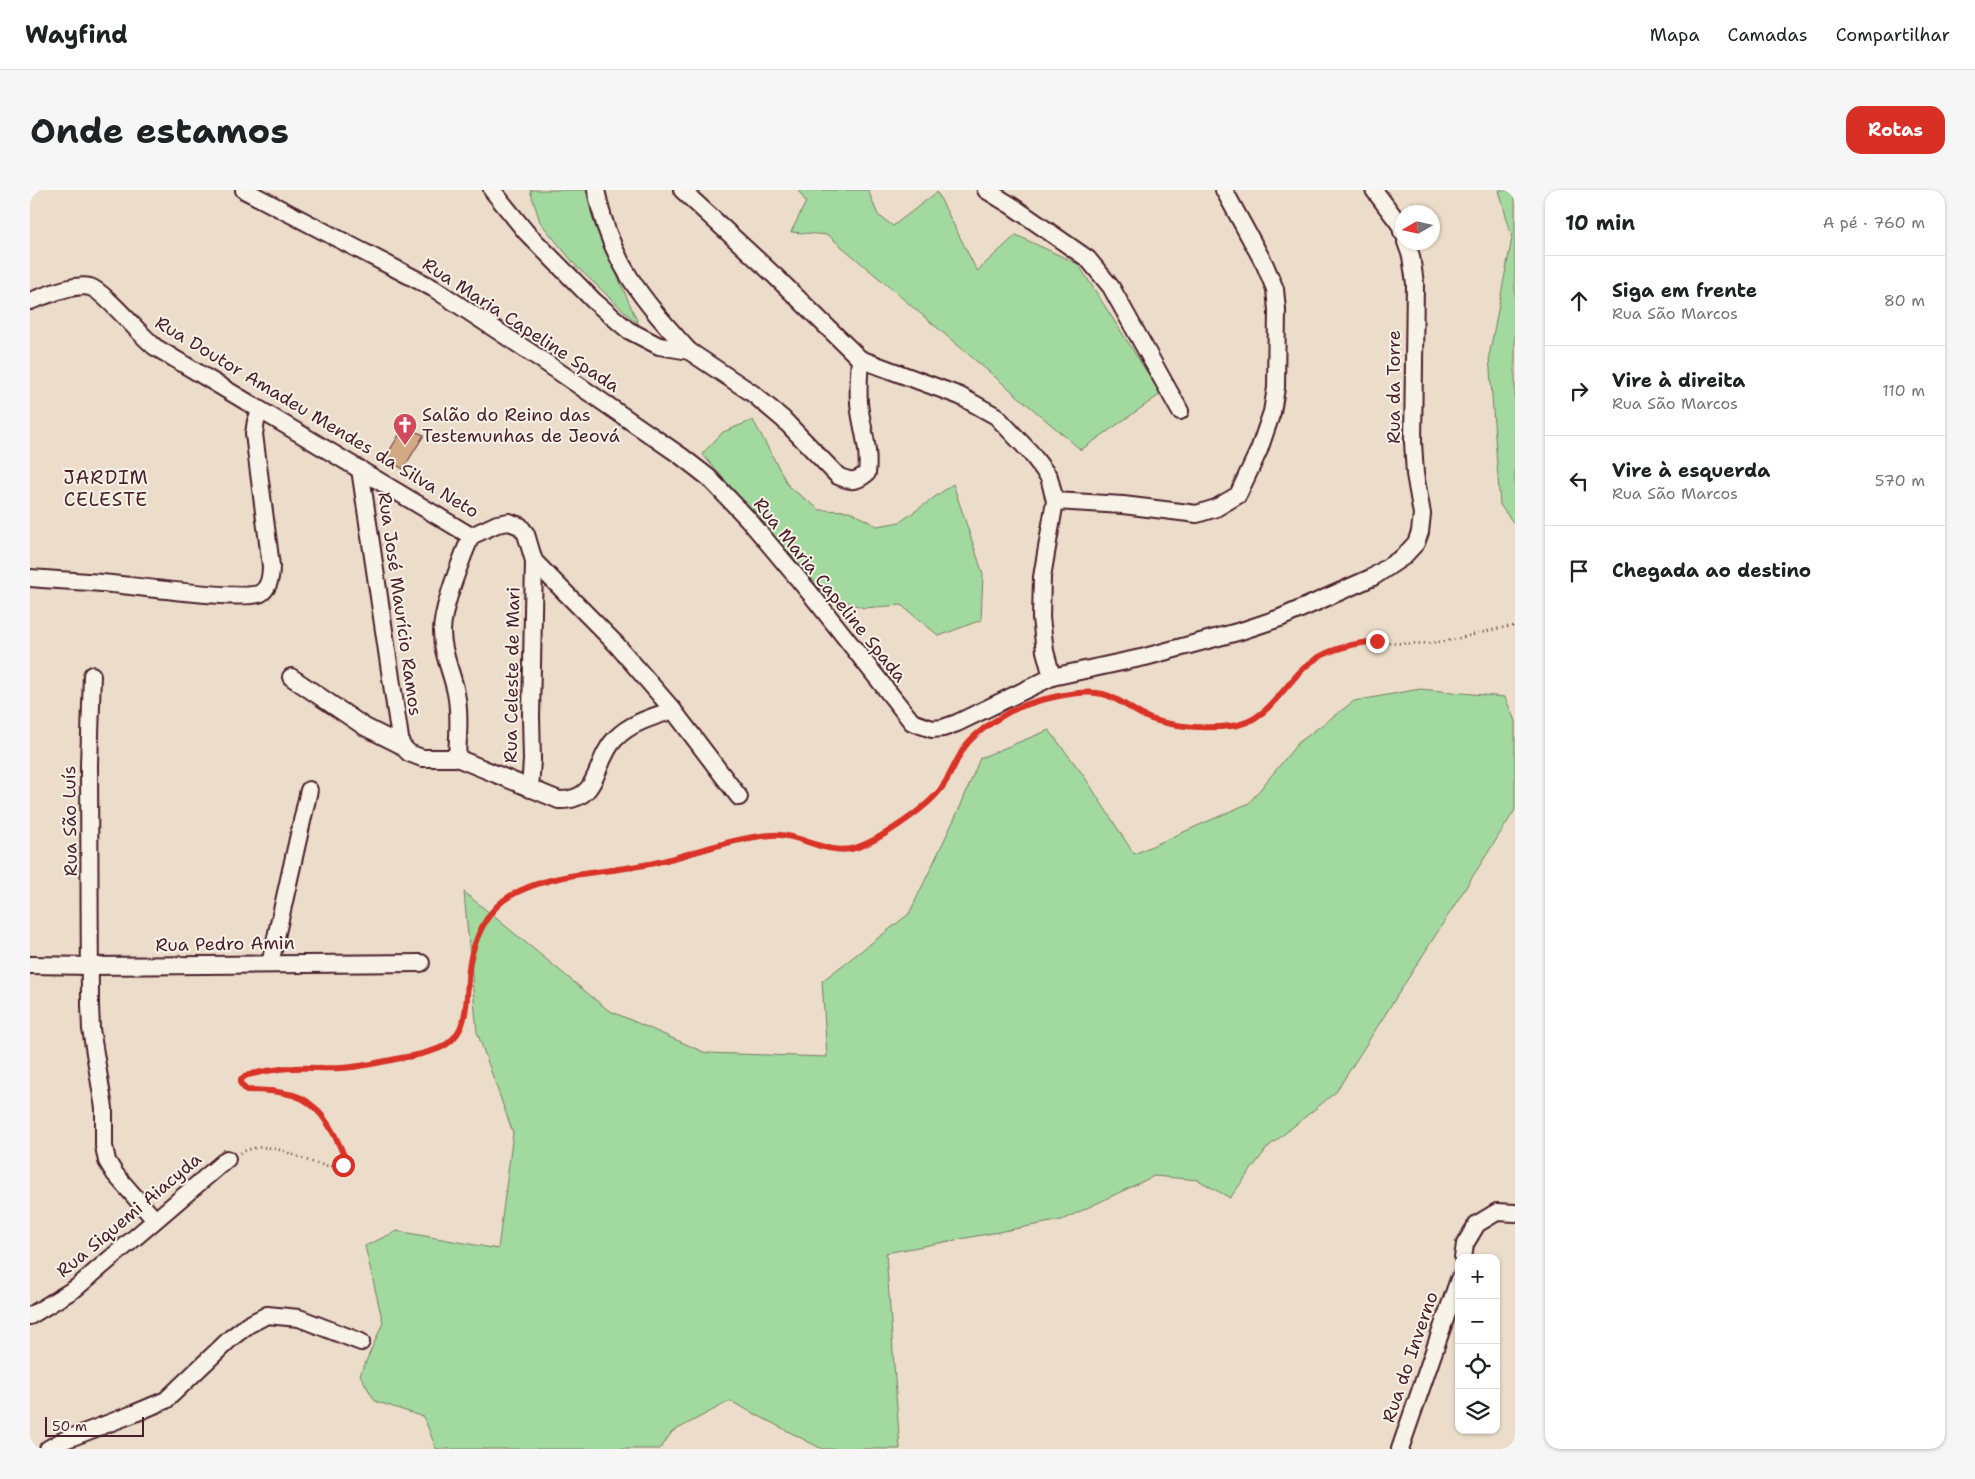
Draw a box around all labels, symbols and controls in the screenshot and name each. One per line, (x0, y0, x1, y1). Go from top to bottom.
text: Wayfind (25, 19, 128, 51)
text: Mapa (1650, 23, 1700, 47)
text: Camadas (1728, 23, 1808, 47)
text: Compartilhar (1836, 23, 1950, 47)
button: Rotas (1846, 106, 1945, 154)
text: Onde estamos (30, 107, 289, 154)
north arrow (1395, 205, 1440, 250)
text: 10 min (1565, 209, 1635, 237)
text: A pé · 760 m (1823, 212, 1925, 233)
street label: Rua Maria Capeline Spada (418, 252, 624, 398)
text: Siga em frente (1612, 278, 1757, 303)
icon: ahead (1565, 287, 1593, 315)
text: 80 m (1884, 290, 1925, 311)
text: Rua São Marcos (1612, 303, 1738, 324)
street label: Rua Doutor Amadeu Mendes da Silva Neto (151, 310, 483, 524)
street label: Rua da Torre (1382, 330, 1406, 444)
text: Vire à direita (1612, 368, 1745, 393)
icon: right (1565, 377, 1593, 405)
text: 110 m (1882, 380, 1925, 401)
text: Rua São Marcos (1612, 393, 1738, 414)
place label: Salão do Reino das Testemunhas de Jeová (422, 403, 620, 448)
church icon: Salão do Reino das Testemunhas de Jeová (392, 412, 418, 446)
text: Vire à esquerda (1612, 458, 1770, 483)
district label: JARDIM CELESTE (63, 465, 149, 512)
icon: left (1565, 467, 1593, 495)
text: 570 m (1875, 470, 1925, 491)
text: Rua São Marcos (1612, 483, 1738, 504)
street label: Rua José Maurício Ramos (372, 491, 428, 717)
street label: Rua Maria Capeline Spada (748, 493, 912, 687)
icon: arrive (1565, 557, 1593, 585)
text: Chegada ao destino (1612, 558, 1811, 583)
street label: Rua Celeste de Mari (498, 587, 526, 763)
route end (1366, 630, 1389, 653)
street label: Rua São Luís (57, 765, 83, 877)
street label: Rua Pedro Amin (155, 931, 295, 957)
street label: Rua Siquemi Aiacyda (52, 1147, 206, 1283)
route start (332, 1154, 355, 1177)
map controls (1455, 1254, 1500, 1434)
button: + (1455, 1254, 1500, 1299)
street label: Rua do Inverno (1376, 1288, 1444, 1426)
button: − (1455, 1299, 1500, 1344)
button: locate (1455, 1344, 1500, 1389)
button: layers (1455, 1389, 1500, 1434)
scale bar (45, 1414, 144, 1437)
text: 50 m (52, 1417, 87, 1435)

